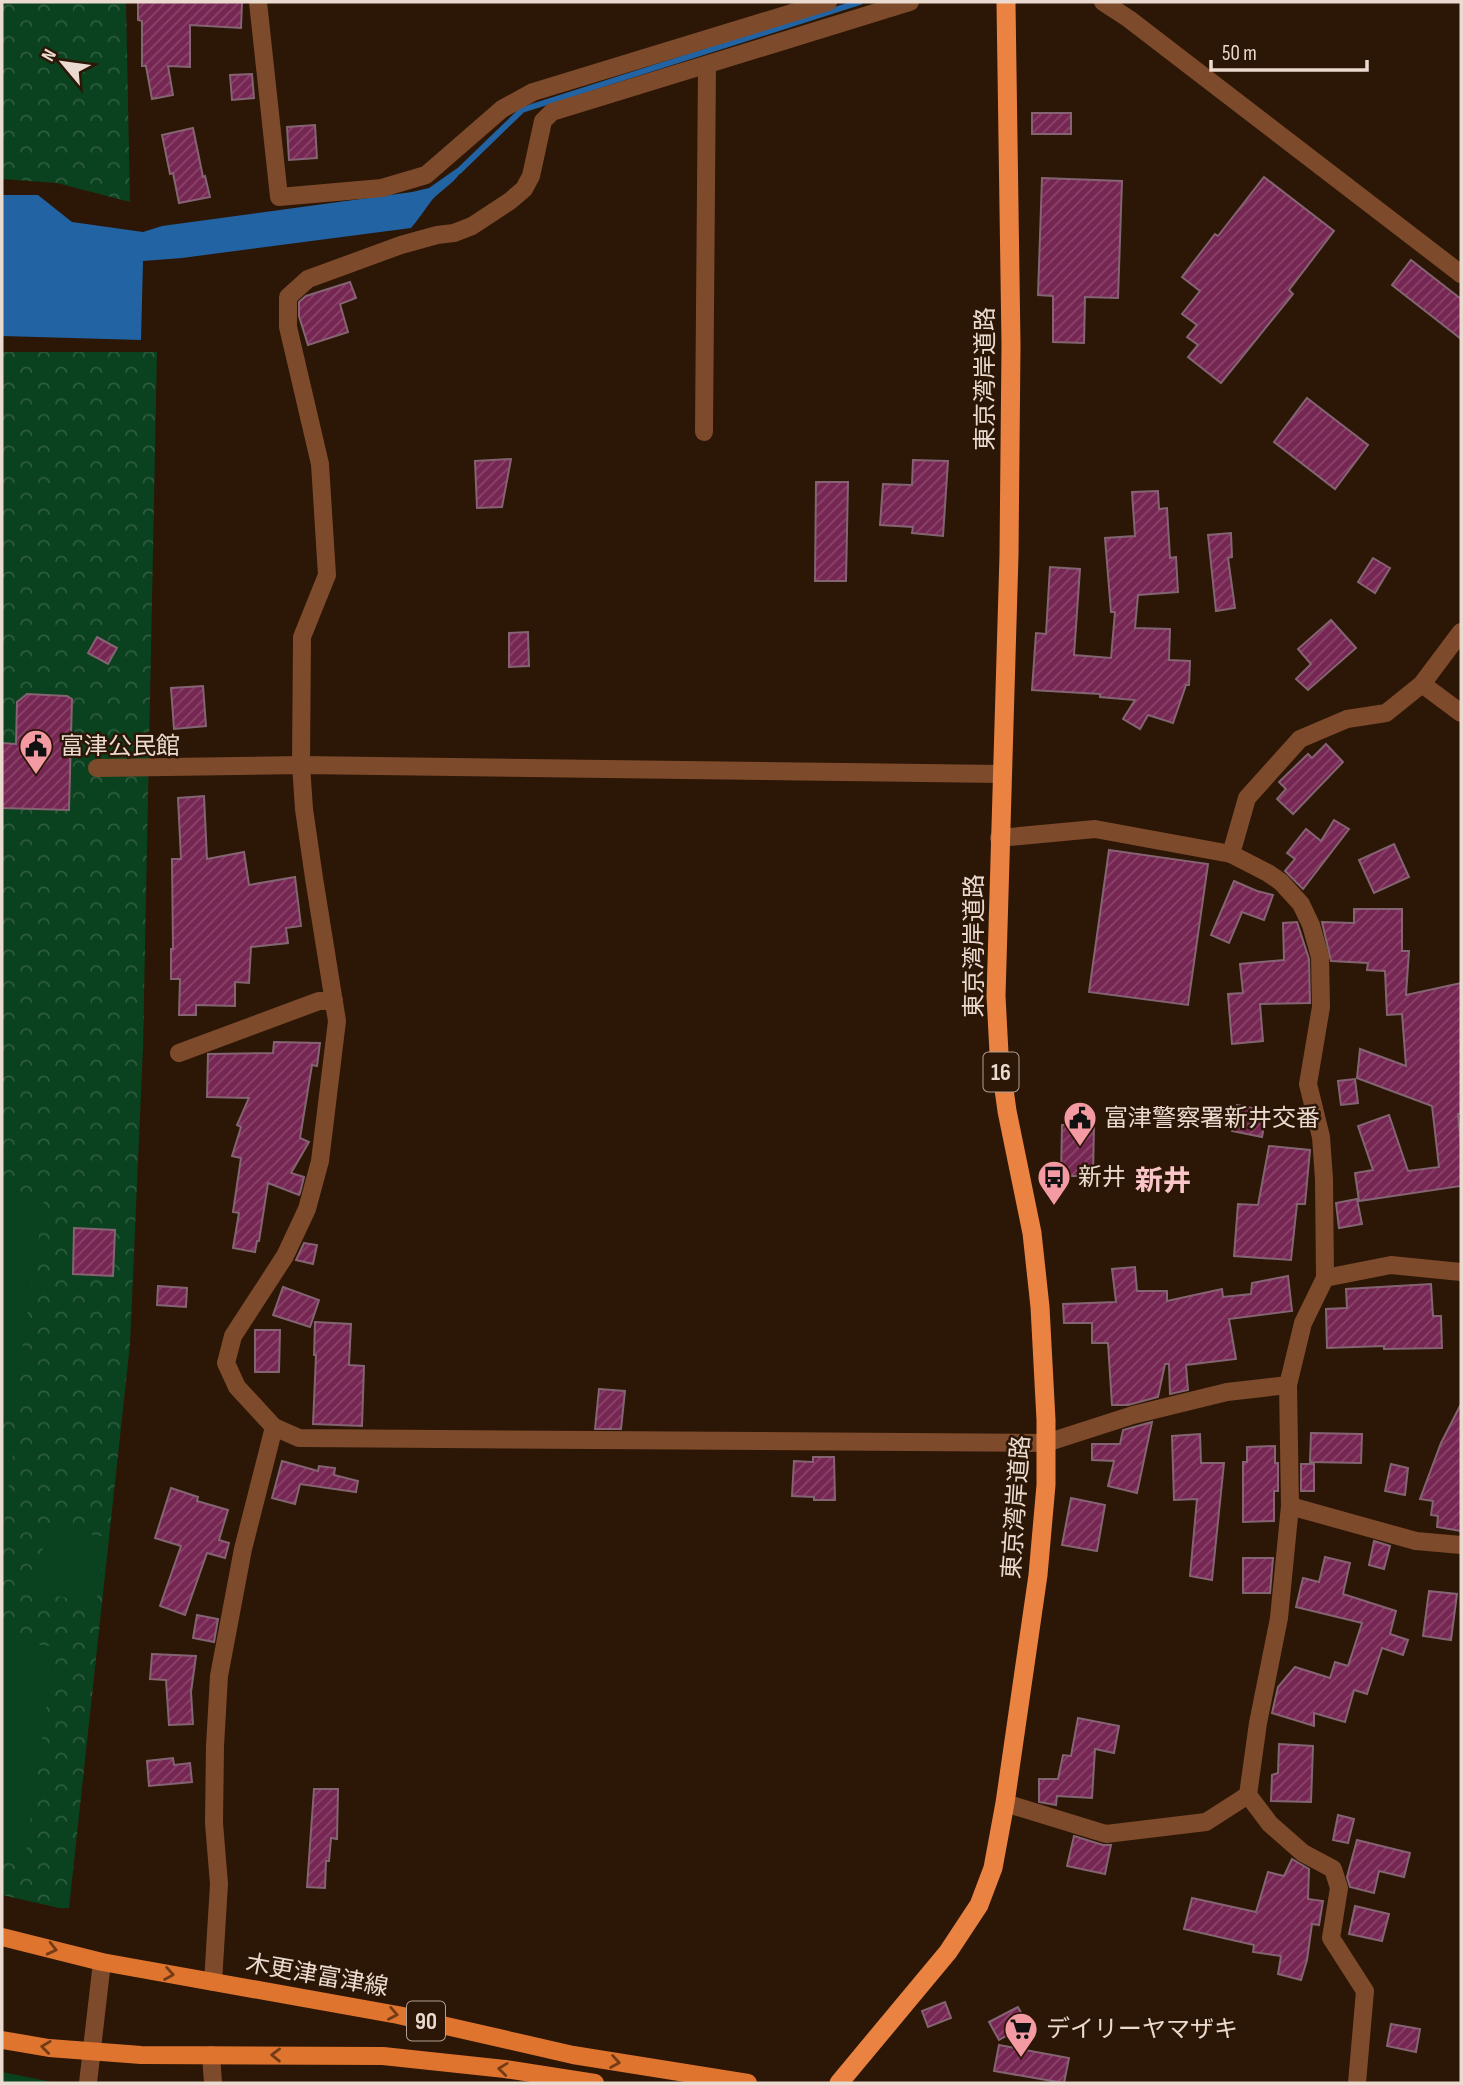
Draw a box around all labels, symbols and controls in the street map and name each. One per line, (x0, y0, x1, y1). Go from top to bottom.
north arrow (28, 28, 98, 98)
scale bar (1211, 28, 1367, 72)
text: 50 m (1222, 41, 1257, 66)
text: N (37, 45, 62, 66)
street label: 東京湾岸道路 (971, 307, 1000, 451)
public building icon: 富津公民館 (17, 727, 55, 776)
place label: 富津公民館 (60, 732, 180, 761)
street label: 東京湾岸道路 (960, 874, 989, 1018)
road number: 16 (984, 1052, 1018, 1092)
public building icon: 富津警察署新井交番 (1061, 1099, 1099, 1148)
place label: 富津警察署新井交番 (1104, 1104, 1320, 1133)
bus stop icon: 新井 (1035, 1158, 1073, 1207)
place label: 新井 (1078, 1163, 1126, 1192)
district label: 新井 (1135, 1165, 1191, 1198)
street label: 東京湾岸道路 (997, 1434, 1036, 1580)
one-way arrow (46, 1941, 58, 1955)
street label: 木更津富津線 (243, 1949, 390, 2002)
one-way arrow (163, 1965, 175, 1980)
road number: 90 (407, 2002, 445, 2040)
one-way arrow (387, 2006, 399, 2021)
supermarket icon: デイリーヤマザキ (1002, 2010, 1040, 2059)
place label: デイリーヤマザキ (1046, 2015, 1238, 2044)
one-way arrow (41, 2039, 52, 2054)
one-way arrow (271, 2047, 281, 2063)
one-way arrow (609, 2054, 621, 2069)
one-way arrow (497, 2061, 509, 2076)

